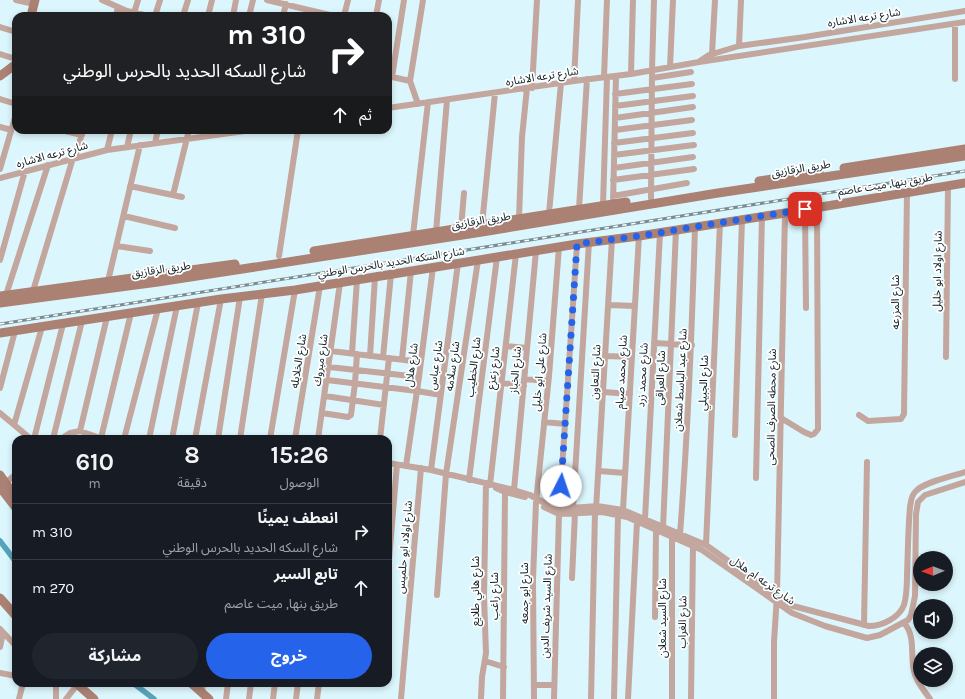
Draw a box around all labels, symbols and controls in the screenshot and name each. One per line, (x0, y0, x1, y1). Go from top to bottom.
street label: شارع ترعه الاشاره (827, 5, 902, 31)
text: 310 m (227, 18, 306, 51)
icon: right (320, 28, 372, 80)
text: شارع السكه الحديد بالحرس الوطني (63, 60, 306, 82)
street label: شارع ترعه الاشاره (505, 64, 580, 90)
icon: ahead (329, 104, 351, 126)
text: ثم (359, 106, 372, 124)
street label: شارع ترعه الاشاره (15, 139, 90, 171)
street label: طريق الزقازيق (771, 157, 832, 180)
street label: طريق بنها, ميت عاصم (837, 171, 934, 200)
pin (788, 192, 822, 226)
icon: arrive (794, 198, 816, 220)
street label: طريق الزقازيق (451, 209, 512, 232)
street label: شارع اولاد ابو خليل (930, 230, 946, 312)
street label: شارع السكه الحديد بالحرس الوطني (317, 244, 466, 283)
street label: طريق الزقازيق (131, 259, 192, 280)
street label: شارع المزرعه (889, 274, 903, 329)
street label: شارع عبد الباسط شعلان (671, 328, 691, 432)
street label: شارع الخلايله (288, 332, 310, 389)
street label: شارع على ابو خليل (530, 332, 550, 412)
street label: شارع مبروك (310, 333, 332, 387)
street label: شارع محمد صيام (613, 334, 631, 409)
street label: شارع الخطيب (463, 336, 485, 398)
street label: شارع عباس (426, 339, 446, 391)
street label: شارع سلامه (443, 340, 463, 392)
street label: شارع هلال (402, 342, 422, 388)
street label: شارع محمد زرد (634, 342, 652, 408)
street label: شارع التعاون (588, 344, 604, 400)
street label: شارع زعزع (484, 345, 504, 390)
street label: شارع الخباز (507, 345, 525, 395)
street label: شارع محطه الصرف الصحى (764, 348, 780, 466)
street label: شارع العراقى (653, 350, 669, 406)
street label: شارع الجبيلي (696, 355, 714, 411)
text: 8 (184, 441, 200, 469)
text: 15:26 (270, 441, 329, 469)
text: 610 (76, 448, 114, 476)
position arrow (540, 465, 582, 507)
text: دقيقة (177, 475, 207, 490)
text: الوصول (280, 475, 319, 490)
text: m (89, 476, 101, 491)
street label: شارع اولاد ابو حلميس (394, 500, 416, 594)
text: انعطف يمينًا (258, 509, 338, 527)
icon: right (350, 521, 372, 543)
text: 310 m (32, 523, 72, 541)
text: شارع السكه الحديد بالحرس الوطني (163, 540, 338, 555)
north arrow (913, 551, 953, 591)
map controls (913, 551, 953, 687)
street label: شارع السيد شريف الدين (538, 553, 556, 659)
street label: شارع ترعه ام هلال (727, 553, 798, 609)
street label: شارع هاني طلايع (469, 555, 485, 626)
street label: شارع ابو جمعه (518, 562, 532, 624)
text: تابع السير (274, 565, 338, 583)
street label: شارع راغب (488, 572, 502, 620)
icon: ahead (350, 577, 372, 599)
street label: شارع السيد شعلان (656, 578, 670, 658)
text: 270 m (32, 579, 74, 597)
street label: شارع الغراب (676, 595, 690, 649)
text: طريق بنها, ميت عاصم (224, 596, 338, 611)
button: sound (913, 599, 953, 639)
button: مشاركة (32, 633, 198, 679)
button: خروج (206, 633, 372, 679)
button: layers (913, 647, 953, 687)

